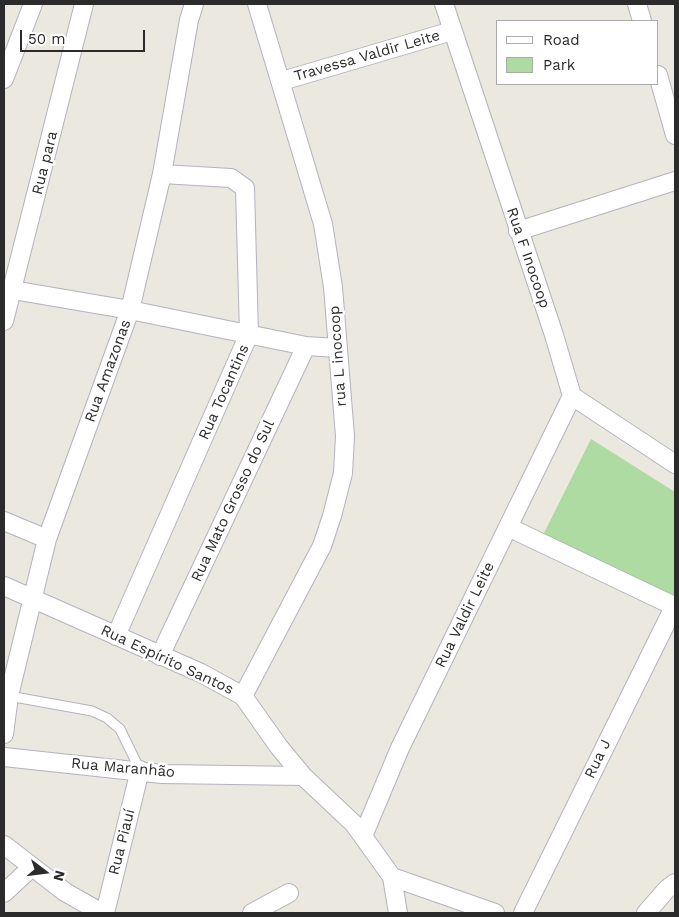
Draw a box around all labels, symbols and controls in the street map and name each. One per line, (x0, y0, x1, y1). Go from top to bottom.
scale bar (22, 20, 148, 52)
legend (497, 20, 659, 85)
street label: Travessa Valdir Leite (292, 27, 442, 85)
text: 50 m (28, 30, 65, 48)
text: Road (543, 31, 580, 49)
text: Park (543, 56, 575, 74)
street label: Rua para (28, 129, 62, 197)
street label: Rua F Inocoop (502, 205, 554, 311)
street label: rua L inocoop (325, 305, 351, 407)
street label: Rua Amazonas (81, 317, 135, 425)
street label: Rua Tocantins (195, 341, 253, 443)
street label: Rua Mato Grosso do Sul (188, 417, 278, 585)
street label: Rua Valdir Leite (432, 559, 498, 671)
street label: Rua Espírito Santos (98, 621, 236, 699)
street label: Rua J (581, 737, 615, 781)
street label: Rua Maranhão (70, 754, 176, 782)
street label: Rua Piauí (105, 807, 139, 877)
north arrow (20, 847, 70, 897)
text: N (50, 869, 69, 883)

